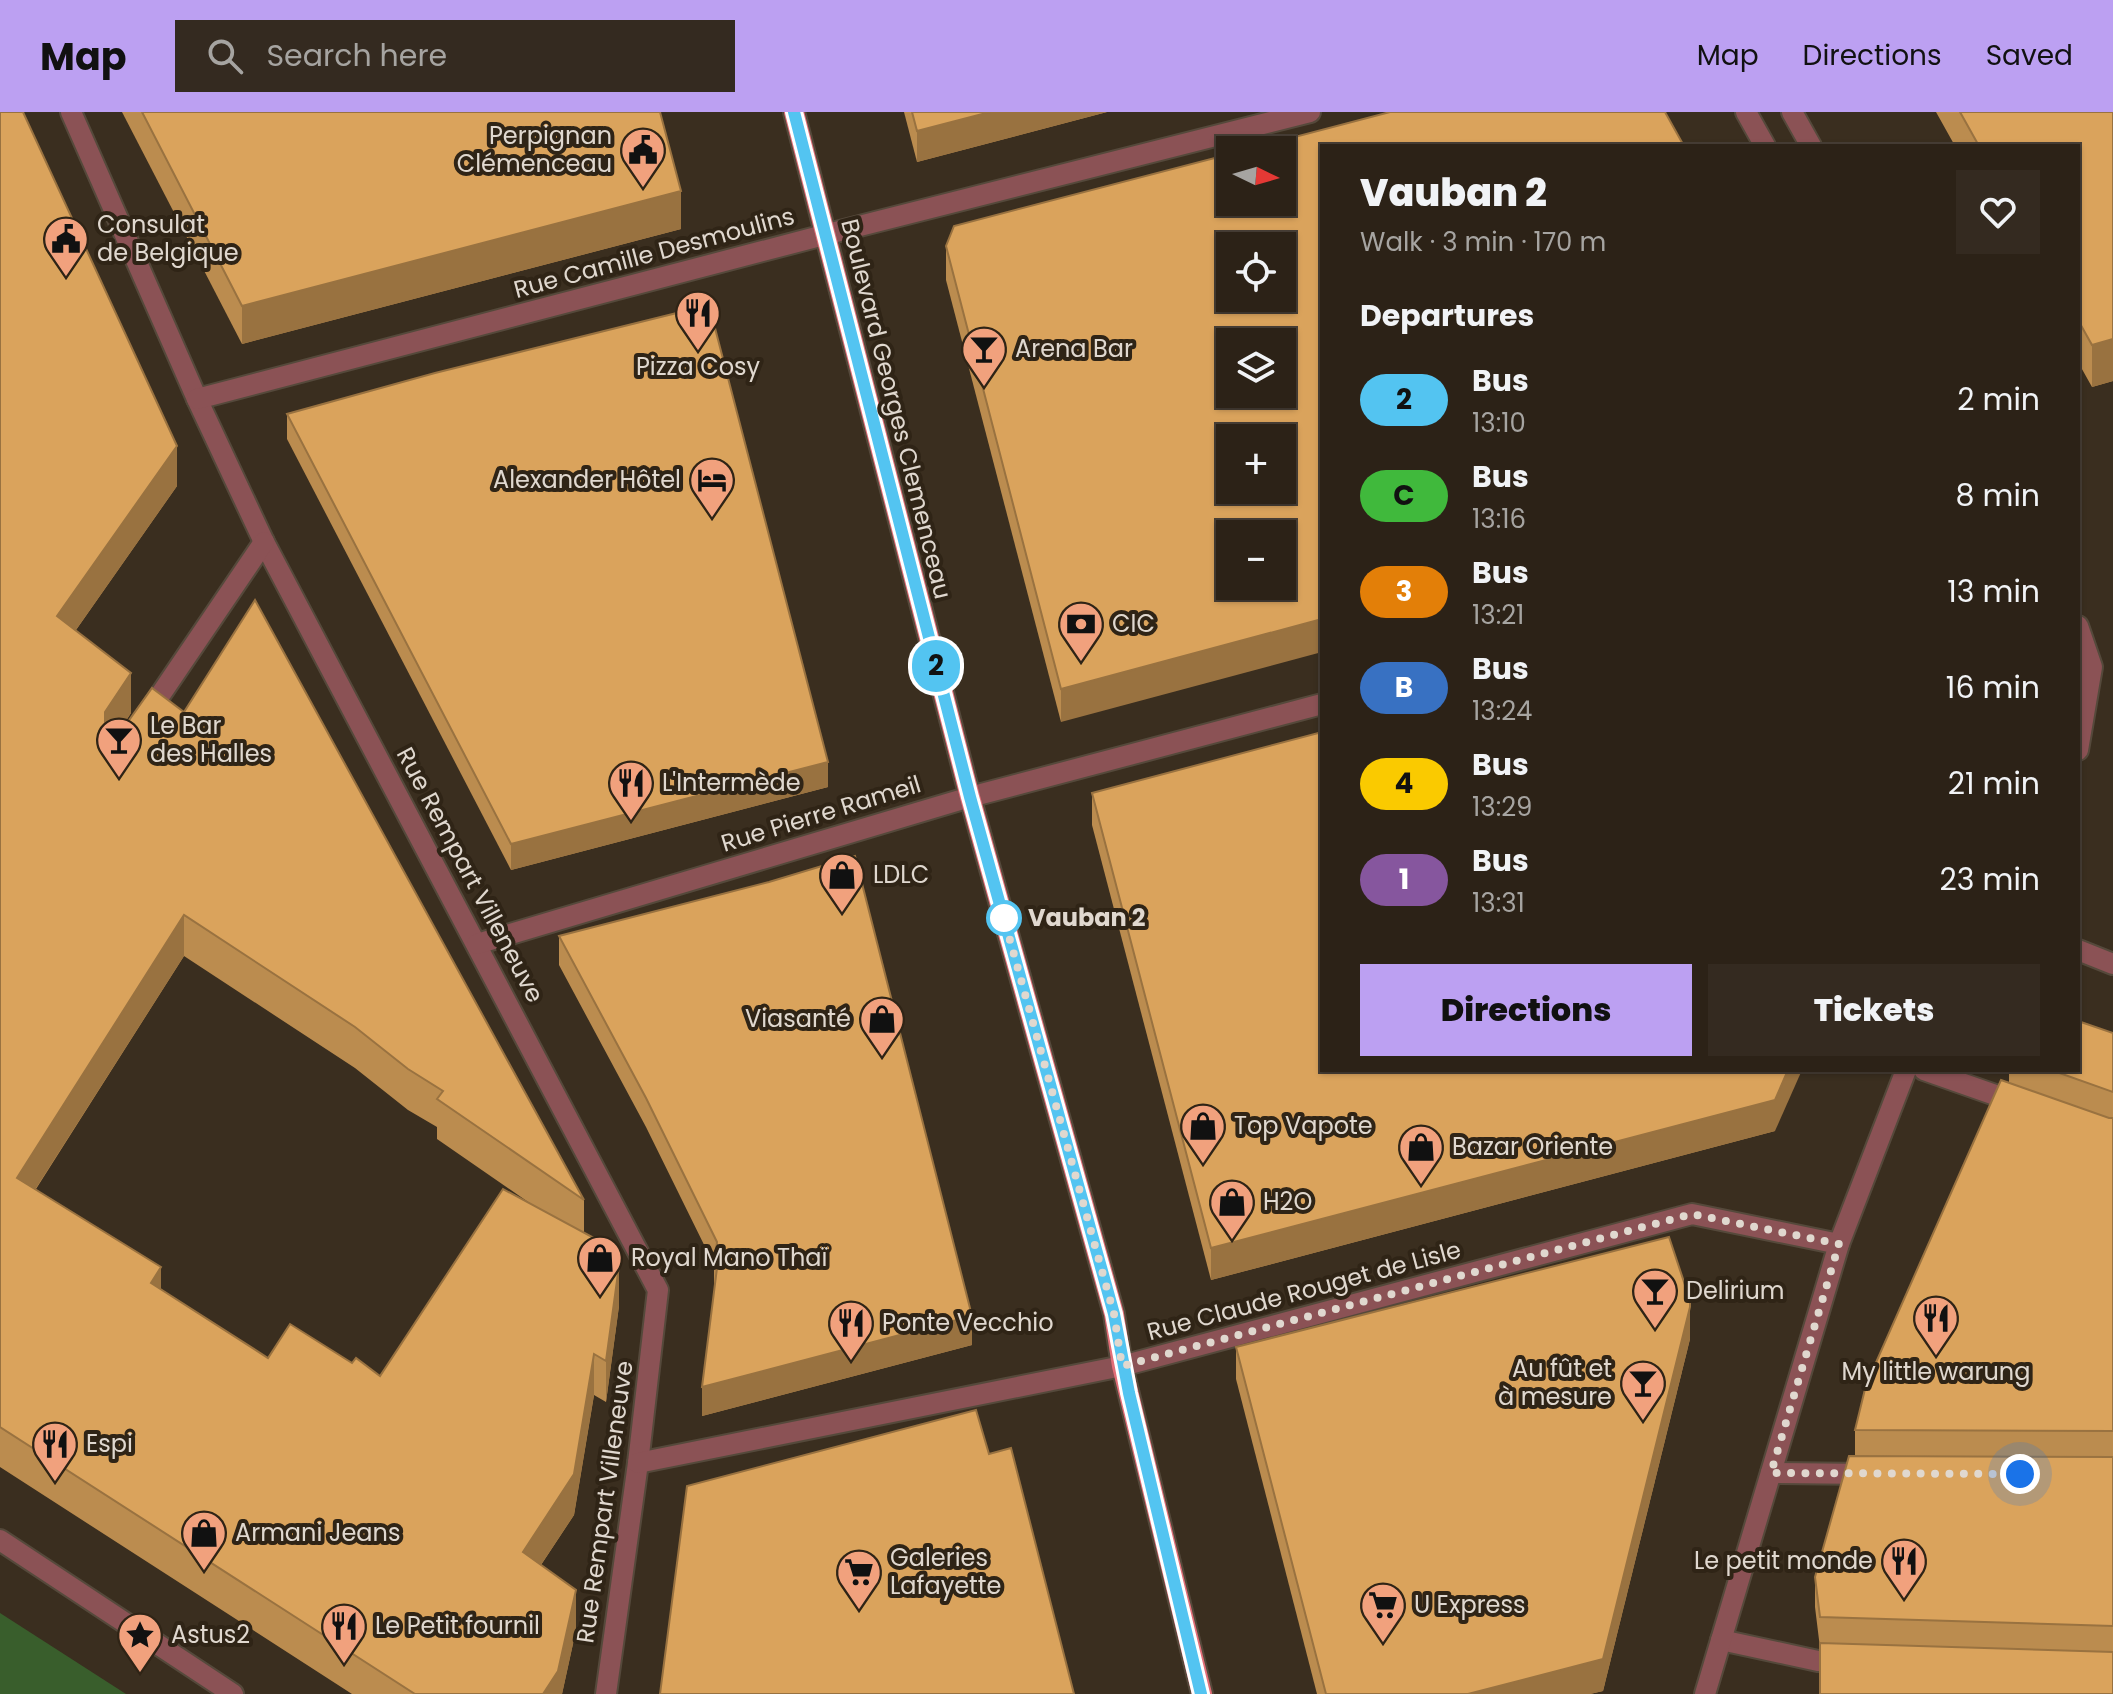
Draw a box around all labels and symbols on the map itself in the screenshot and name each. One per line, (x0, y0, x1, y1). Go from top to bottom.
place label: Perpignan Clémenceau (457, 119, 612, 180)
public building icon: Perpignan Clémenceau (619, 126, 667, 189)
north arrow (1216, 136, 1296, 216)
street label: Rue Camille Desmoulins (510, 199, 798, 306)
place label: Consulat de Belgique (97, 208, 239, 269)
public building icon: Consulat de Belgique (42, 215, 90, 278)
street label: Boulevard Georges Clemenceau (833, 215, 960, 602)
restaurant icon: Pizza Cosy (674, 289, 722, 352)
bar icon: Arena Bar (960, 325, 1008, 388)
place label: Arena Bar (1015, 332, 1133, 365)
place label: Pizza Cosy (636, 350, 761, 383)
hotel icon: Alexander Hôtel (688, 456, 736, 519)
place label: Alexander Hôtel (493, 463, 681, 496)
bank icon: CIC (1057, 600, 1105, 663)
place label: CIC (1112, 607, 1155, 640)
line badge: 2 (910, 640, 962, 692)
place label: Le Bar des Halles (150, 709, 272, 770)
bar icon: Le Bar des Halles (95, 716, 143, 779)
street label: Rue Rempart Villeneuve (389, 741, 552, 1008)
restaurant icon: L'Intermède (607, 759, 655, 822)
place label: L'Intermède (662, 766, 801, 799)
street label: Rue Pierre Rameil (717, 767, 925, 860)
shop icon: LDLC (818, 851, 866, 914)
place label: LDLC (873, 858, 929, 891)
marker: Vauban 2 (987, 901, 1021, 935)
place label: Vauban 2 (1028, 901, 1146, 934)
shop icon: Viasanté (858, 995, 906, 1058)
place label: Viasanté (745, 1002, 851, 1035)
shop icon: Top Vapote (1179, 1102, 1227, 1165)
place label: Top Vapote (1234, 1109, 1373, 1142)
shop icon: Bazar Oriente (1397, 1123, 1445, 1186)
place label: Bazar Oriente (1452, 1130, 1613, 1163)
shop icon: H2O (1208, 1178, 1256, 1241)
place label: H2O (1263, 1185, 1312, 1218)
street label: Rue Claude Rouget de Lisle (1143, 1233, 1464, 1348)
shop icon: Royal Mano Thaï (576, 1234, 624, 1297)
place label: Royal Mano Thaï (631, 1241, 829, 1274)
bar icon: Delirium (1631, 1267, 1679, 1330)
place label: Delirium (1686, 1274, 1785, 1307)
restaurant icon: My little warung (1912, 1294, 1960, 1357)
restaurant icon: Ponte Vecchio (827, 1299, 875, 1362)
place label: Ponte Vecchio (882, 1306, 1054, 1339)
place label: Au fût et à mesure (1498, 1352, 1612, 1413)
place label: My little warung (1842, 1355, 2030, 1388)
street label: Rue Rempart Villeneuve (568, 1359, 641, 1645)
bar icon: Au fût et à mesure (1619, 1359, 1667, 1422)
restaurant icon: Espi (31, 1420, 79, 1483)
place label: Espi (86, 1427, 133, 1460)
your location (2000, 1454, 2040, 1494)
shop icon: Armani Jeans (180, 1509, 228, 1572)
place label: Armani Jeans (235, 1516, 400, 1549)
restaurant icon: Le petit monde (1880, 1537, 1928, 1600)
place label: Galeries Lafayette (890, 1541, 1001, 1602)
place label: Le petit monde (1694, 1544, 1873, 1577)
supermarket icon: Galeries Lafayette (835, 1548, 883, 1611)
supermarket icon: U Express (1359, 1581, 1407, 1644)
place label: U Express (1414, 1588, 1526, 1621)
restaurant icon: Le Petit fournil (320, 1602, 368, 1665)
place label: Le Petit fournil (375, 1609, 540, 1642)
place icon: Astus2 (116, 1611, 164, 1674)
place label: Astus2 (171, 1618, 250, 1651)

